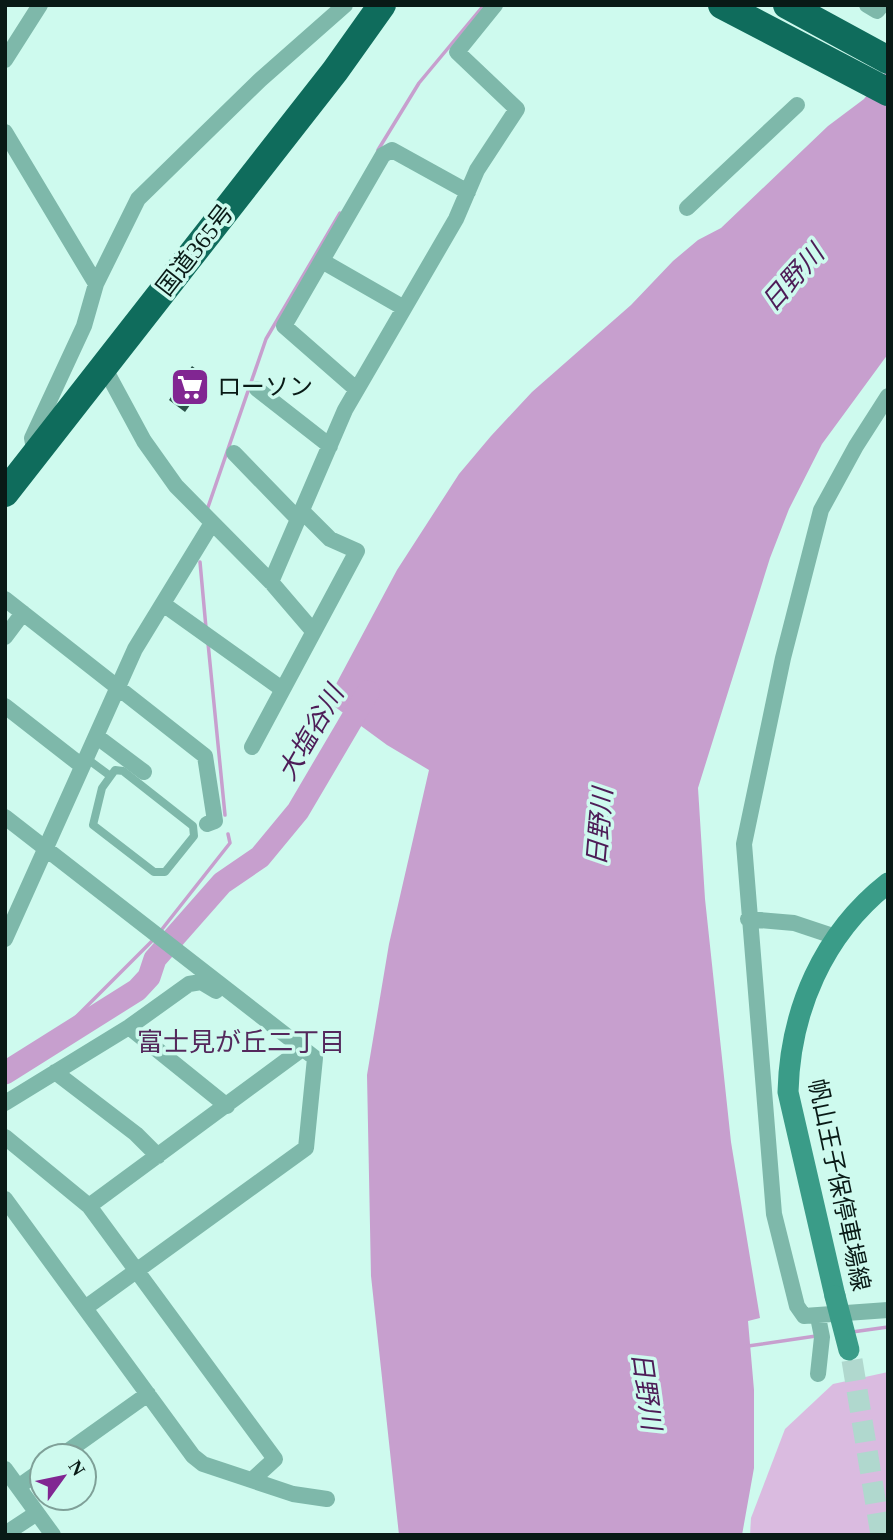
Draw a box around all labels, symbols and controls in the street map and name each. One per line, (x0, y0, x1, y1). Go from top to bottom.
street label: 国道365号 (152, 199, 238, 301)
water label: 日野川 (756, 237, 832, 317)
supermarket icon: ローソン (169, 366, 211, 408)
place label: ローソン (217, 374, 313, 400)
water label: 大塩谷川 (272, 678, 351, 785)
water label: 日野川 (582, 784, 618, 867)
district label: 富士見が丘二丁目 (137, 1028, 345, 1057)
street label: 帆山王子保停車場線 (804, 1077, 874, 1293)
water label: 日野川 (626, 1350, 666, 1435)
north arrow (28, 1442, 98, 1512)
text: N (64, 1457, 90, 1480)

